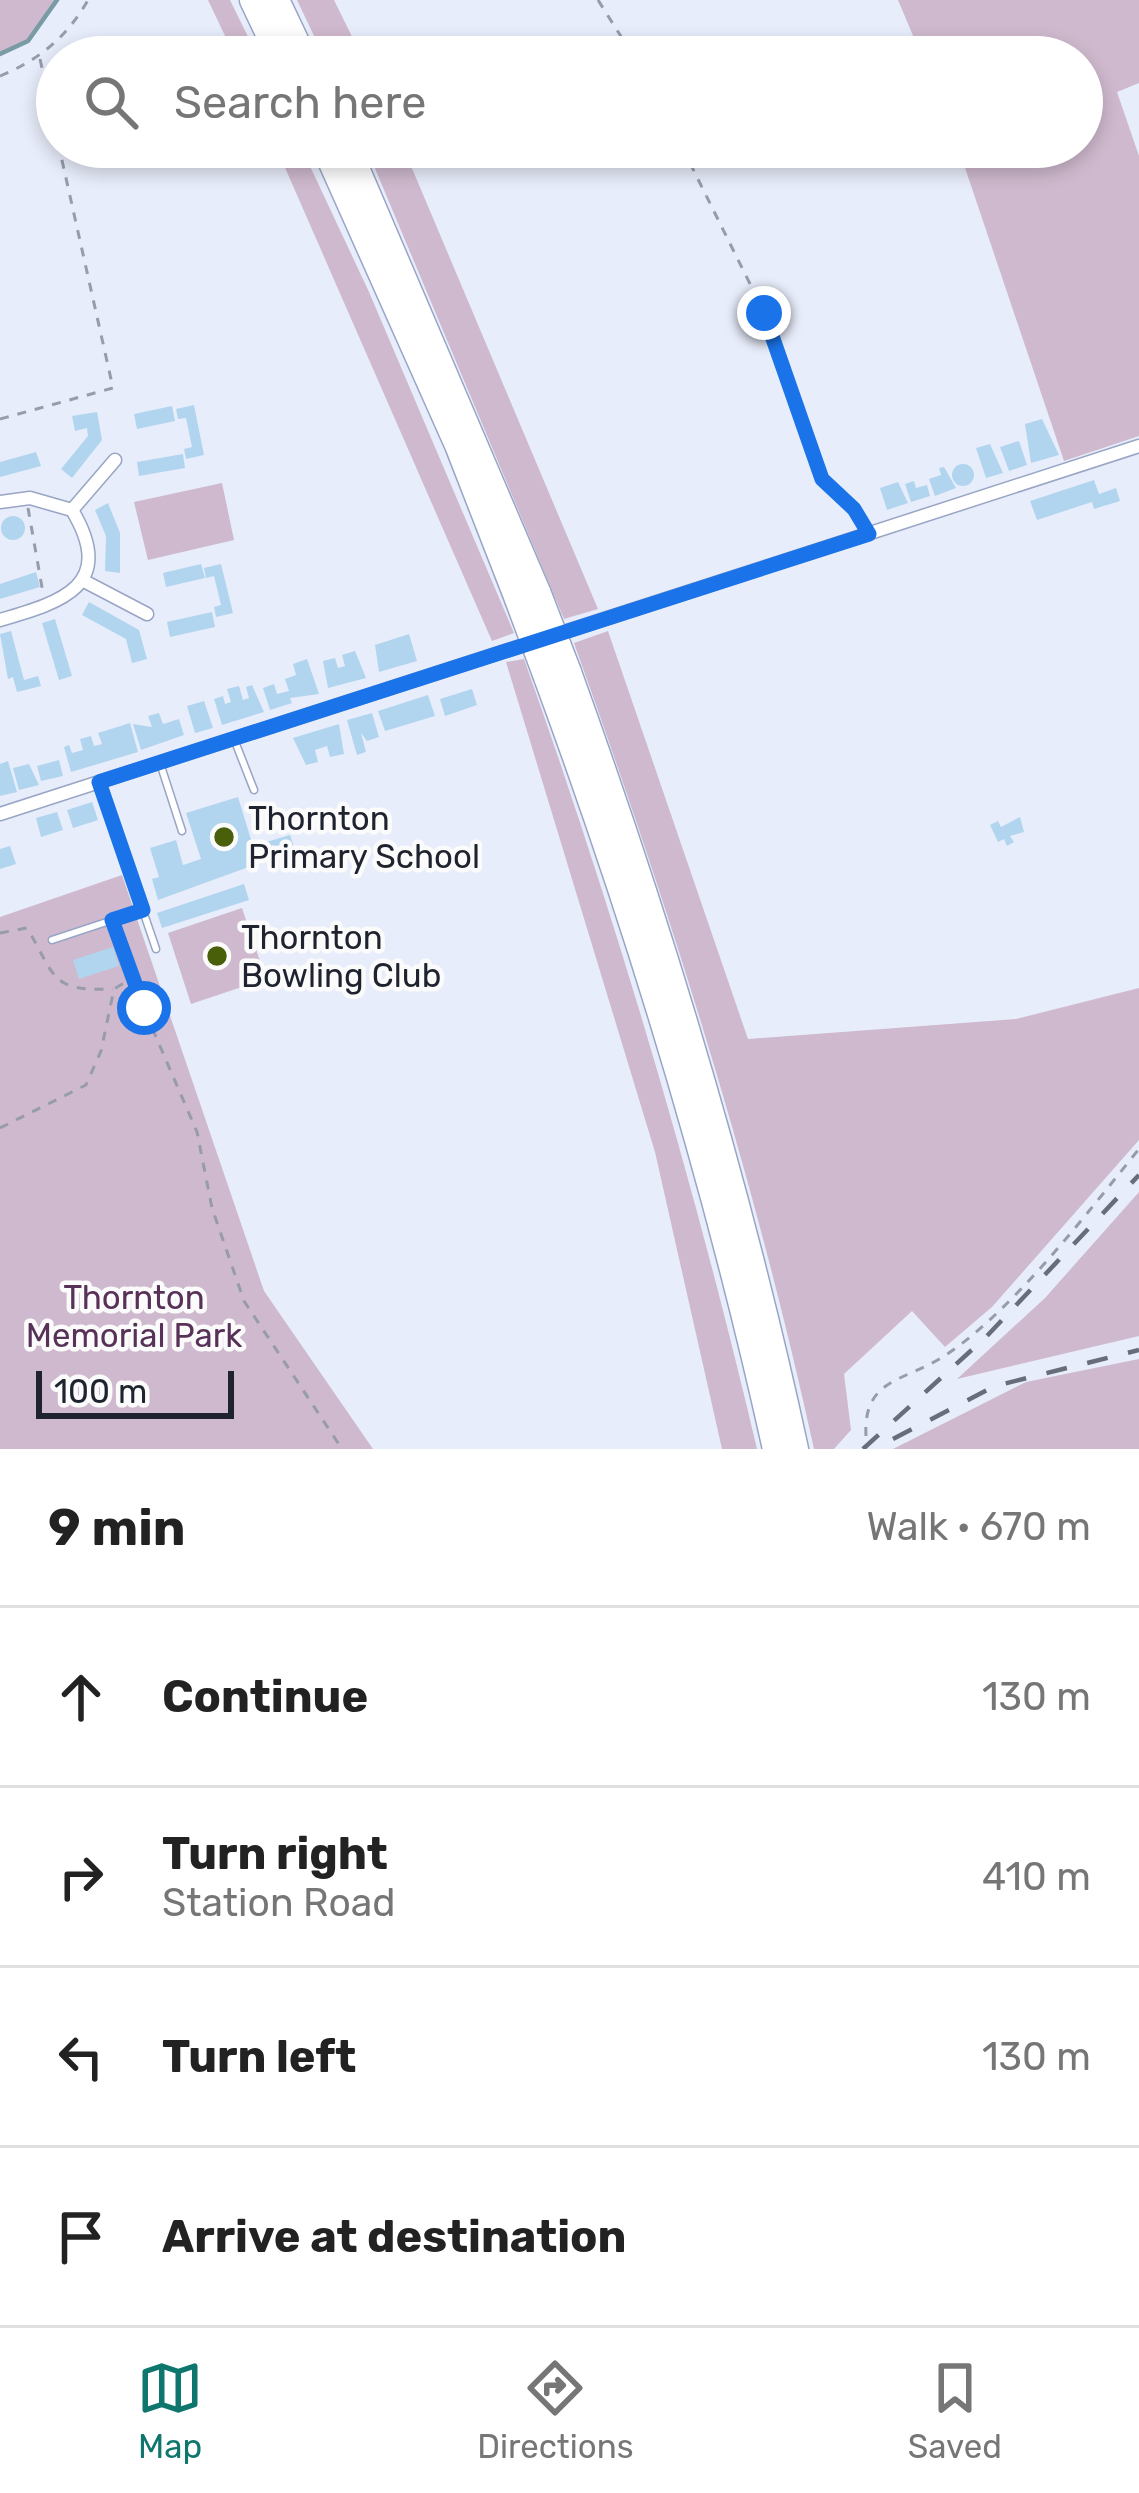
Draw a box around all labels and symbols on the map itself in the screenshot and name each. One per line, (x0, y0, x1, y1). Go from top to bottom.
route end (737, 286, 791, 340)
place label: Thornton Primary School (248, 799, 480, 876)
marker: Thornton Primary School (211, 824, 237, 850)
place label: Thornton Bowling Club (241, 918, 441, 995)
marker: Thornton Bowling Club (204, 943, 230, 969)
route start (117, 981, 171, 1035)
park label: Thornton Memorial Park (26, 1278, 242, 1355)
scale bar (36, 1365, 234, 1418)

